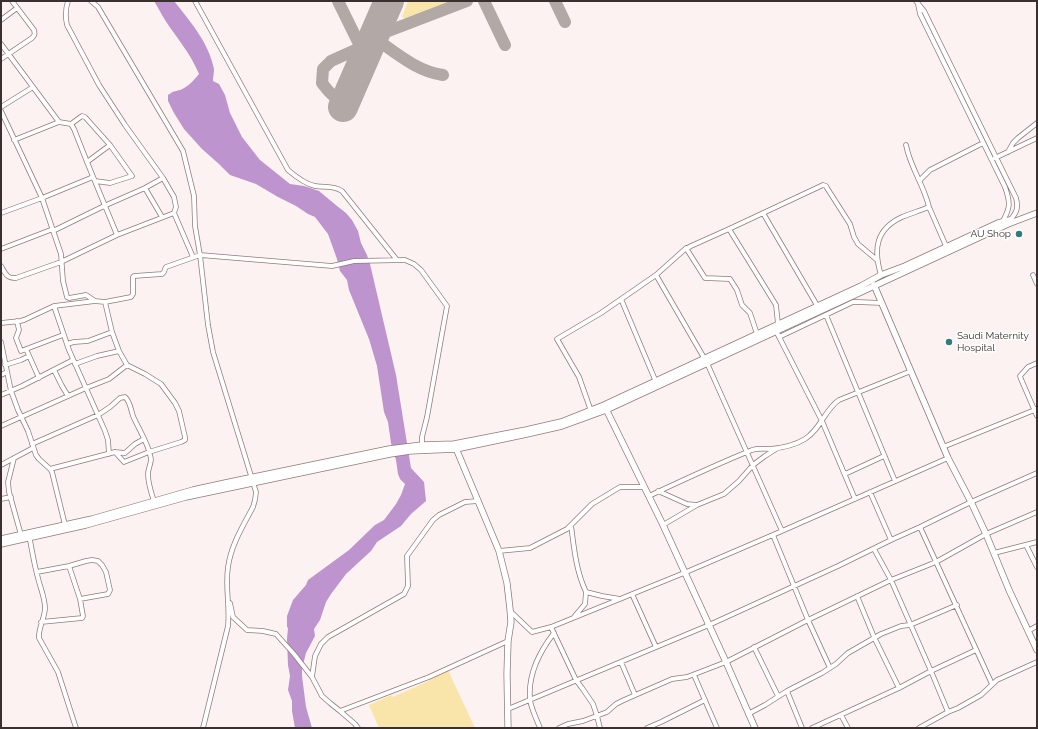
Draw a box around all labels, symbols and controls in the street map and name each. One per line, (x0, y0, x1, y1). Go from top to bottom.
place label: AU Shop (970, 228, 1011, 240)
marker: AU Shop (1014, 229, 1024, 239)
place label: Saudi Maternity Hospital (957, 330, 1029, 354)
marker: Saudi Maternity Hospital (944, 337, 954, 347)

